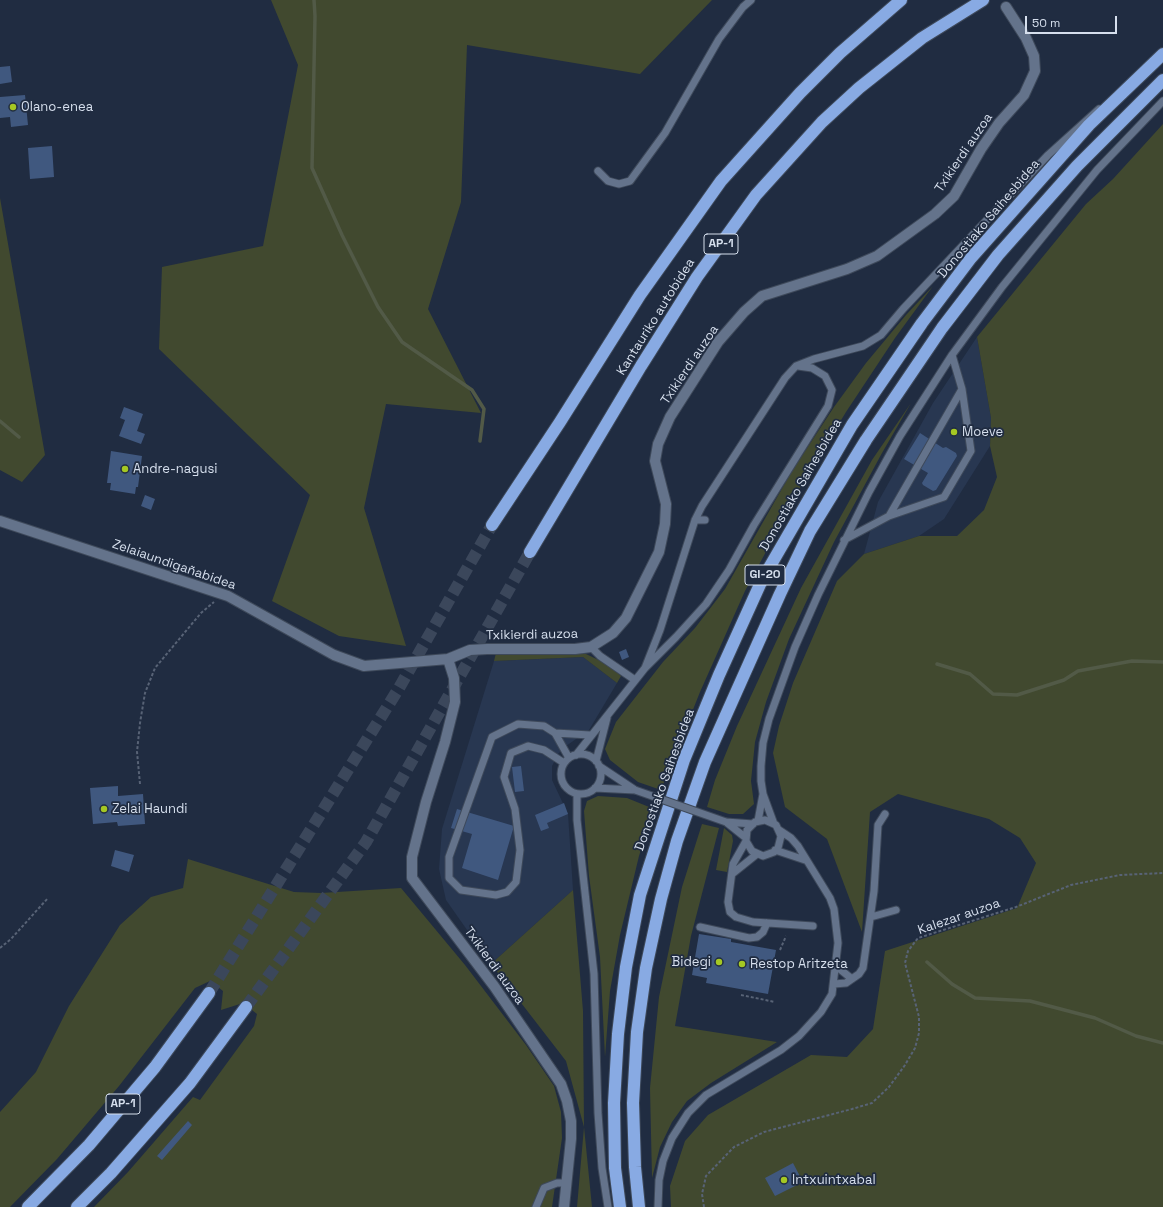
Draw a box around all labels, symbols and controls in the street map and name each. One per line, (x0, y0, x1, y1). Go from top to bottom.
scale bar (1027, 8, 1119, 34)
text: 50 m (1032, 15, 1060, 31)
place label: Olano-enea (21, 99, 93, 115)
marker: Olano-enea (8, 102, 18, 112)
street label: Txikierdi auzoa (932, 110, 996, 196)
street label: Donostiako Saihesbidea (935, 156, 1043, 282)
road number: AP-1 (704, 234, 738, 254)
street label: Kantauriko autobidea (614, 256, 698, 378)
street label: Txikierdi auzoa (658, 322, 722, 408)
street label: Donostiako Saihesbidea (757, 416, 845, 554)
place label: Moeve (962, 424, 1003, 440)
marker: Moeve (949, 427, 959, 437)
place label: Andre-nagusi (133, 461, 217, 477)
marker: Andre-nagusi (120, 464, 130, 474)
street label: Zelaiaundigañabidea (110, 536, 238, 594)
road number: GI-20 (745, 565, 785, 585)
street label: Txikierdi auzoa (486, 626, 578, 644)
street label: Donostiako Saihesbidea (632, 707, 698, 853)
place label: Zelai Haundi (112, 801, 188, 817)
marker: Zelai Haundi (99, 804, 109, 814)
street label: Kalezar auzoa (916, 896, 1002, 938)
street label: Txikierdi auzoa (461, 924, 527, 1008)
place label: Bidegi (672, 954, 711, 970)
place label: Restop Aritzeta (750, 956, 848, 972)
marker: Bidegi (714, 957, 724, 967)
marker: Restop Aritzeta (737, 959, 747, 969)
road number: AP-1 (106, 1094, 140, 1114)
place label: Intxuintxabal (792, 1172, 876, 1188)
marker: Intxuintxabal (779, 1175, 789, 1185)

